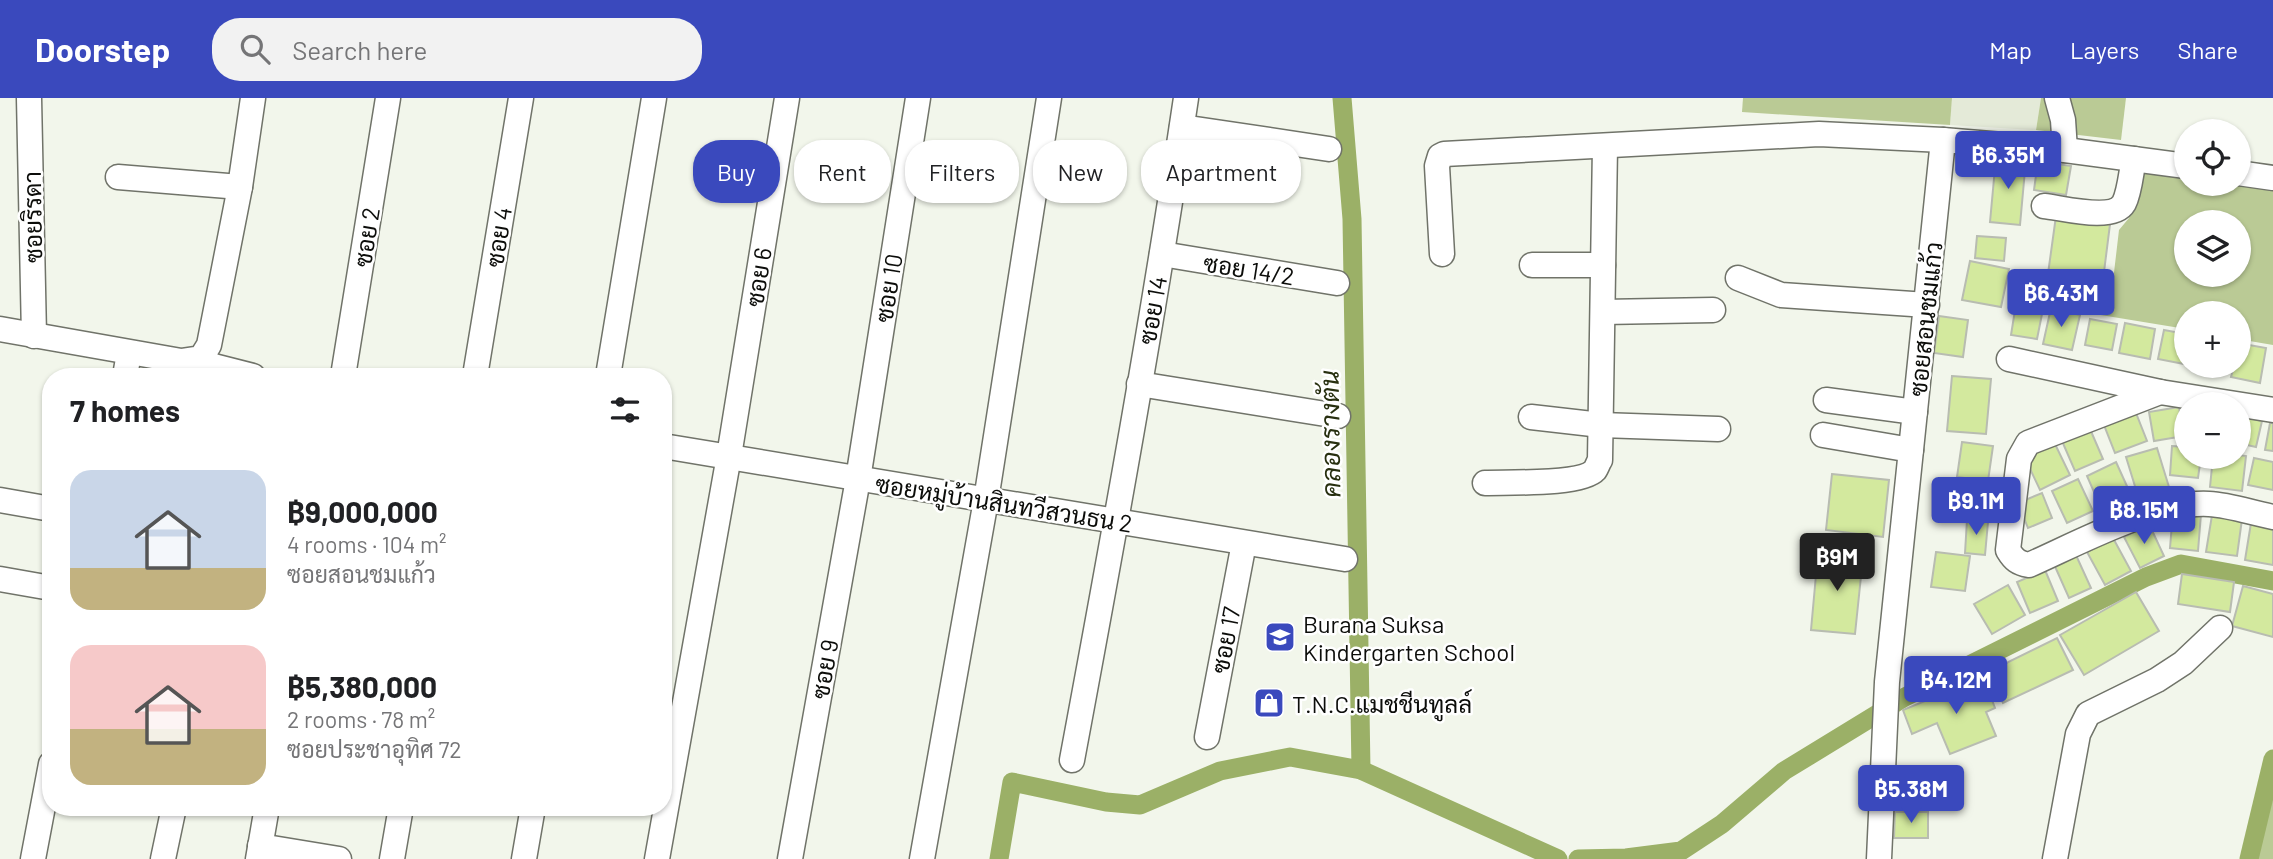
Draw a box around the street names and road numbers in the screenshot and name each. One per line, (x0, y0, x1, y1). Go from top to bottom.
street label: ซอยริรดา (17, 171, 47, 263)
street label: ซอย 2 (347, 205, 385, 269)
street label: ซอย 4 (479, 205, 517, 269)
street label: ซอยสอนชมแก้ว (1902, 240, 1948, 398)
street label: ซอย 6 (739, 245, 777, 309)
street label: ซอย 14/2 (1202, 248, 1296, 290)
street label: ซอย 10 (868, 251, 908, 325)
street label: ซอย 14 (1132, 273, 1172, 347)
street label: ซอยหมู่บ้านสินทวีสวนธน 2 (873, 468, 1135, 542)
street label: ซอย 17 (1204, 604, 1246, 676)
street label: ซอย 9 (805, 637, 843, 701)

